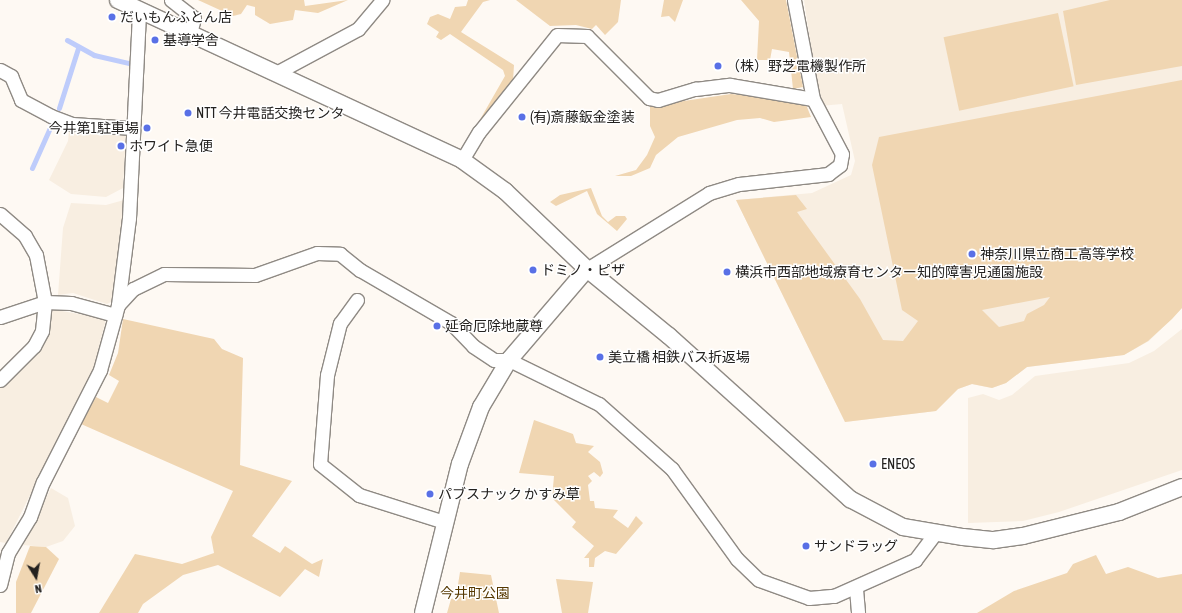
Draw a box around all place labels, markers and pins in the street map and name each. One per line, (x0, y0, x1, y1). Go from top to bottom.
place label: だいもんふとん店 (120, 9, 232, 25)
marker: だいもんふとん店 (107, 12, 117, 22)
place label: 基導学舎 (163, 32, 219, 48)
marker: 基導学舎 (150, 35, 160, 45)
place label: （株）野芝電機製作所 (726, 58, 866, 74)
marker: （株）野芝電機製作所 (713, 61, 723, 71)
place label: NTT 今井電話交換センタ (196, 105, 344, 121)
marker: NTT 今井電話交換センタ (183, 108, 193, 118)
place label: (有)斎藤鈑金塗装 (530, 109, 635, 125)
marker: (有)斎藤鈑金塗装 (517, 112, 527, 122)
place label: 今井第1駐車場 (48, 120, 139, 136)
marker: 今井第1駐車場 (142, 123, 152, 133)
place label: ホワイト急便 (129, 138, 213, 154)
marker: ホワイト急便 (116, 141, 126, 151)
place label: 神奈川県立商工高等学校 (980, 246, 1134, 262)
marker: 神奈川県立商工高等学校 (967, 249, 977, 259)
place label: ドミノ・ピザ (541, 262, 625, 278)
place label: 横浜市西部地域療育センター知的障害児通園施設 (735, 264, 1043, 280)
marker: ドミノ・ピザ (528, 265, 538, 275)
marker: 横浜市西部地域療育センター知的障害児通園施設 (722, 267, 732, 277)
place label: 延命厄除地蔵尊 (445, 318, 543, 334)
marker: 延命厄除地蔵尊 (432, 321, 442, 331)
place label: 美立橋 相鉄バス折返場 (608, 349, 750, 365)
marker: 美立橋 相鉄バス折返場 (595, 352, 605, 362)
place label: ENEOS (881, 456, 915, 472)
marker: ENEOS (868, 459, 878, 469)
place label: パブスナック かすみ草 (438, 486, 580, 502)
marker: パブスナック かすみ草 (425, 489, 435, 499)
place label: サンドラッグ (814, 538, 898, 554)
marker: サンドラッグ (801, 541, 811, 551)

